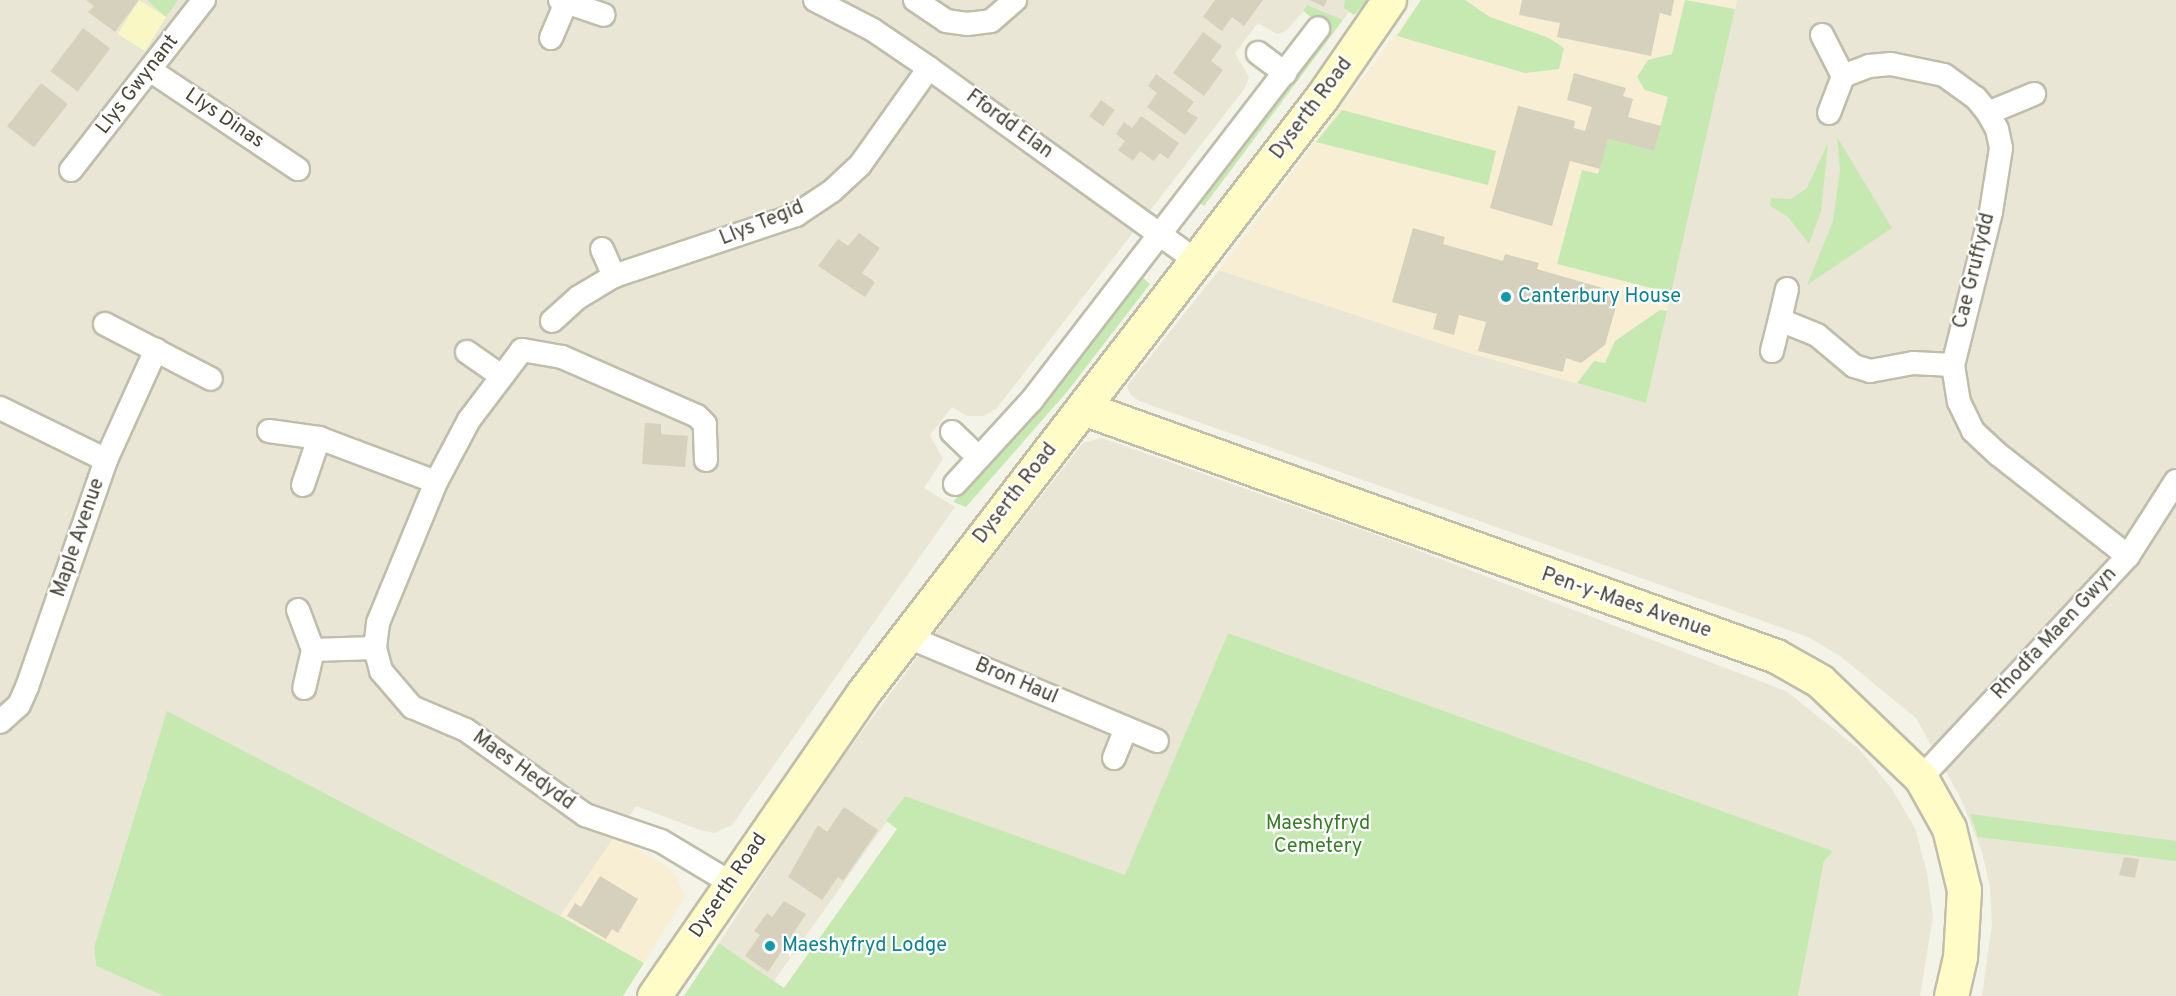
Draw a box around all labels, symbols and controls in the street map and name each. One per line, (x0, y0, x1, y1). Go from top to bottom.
street label: Llys Gwynant (92, 30, 184, 140)
street label: Dyserth Road (1266, 53, 1358, 165)
street label: Llys Dinas (180, 84, 268, 154)
street label: Ffordd Elan (961, 85, 1057, 165)
street label: Llys Tegid (716, 196, 808, 252)
street label: Cae Gruffydd (1949, 211, 2001, 331)
place label: Canterbury House (1518, 285, 1681, 309)
marker: Canterbury House (1499, 290, 1513, 304)
street label: Dyserth Road (969, 439, 1063, 549)
street label: Maple Avenue (47, 475, 111, 601)
street label: Rhodfa Maen Gwyn (1987, 563, 2123, 705)
street label: Pen-y-Maes Avenue (1537, 564, 1715, 644)
street label: Bron Haul (971, 654, 1061, 710)
street label: Maes Hedydd (467, 726, 579, 816)
park label: Maeshyfryd Cemetery (1266, 812, 1370, 859)
street label: Dyserth Road (685, 829, 773, 943)
place label: Maeshyfryd Lodge (782, 934, 947, 958)
marker: Maeshyfryd Lodge (763, 939, 777, 953)

